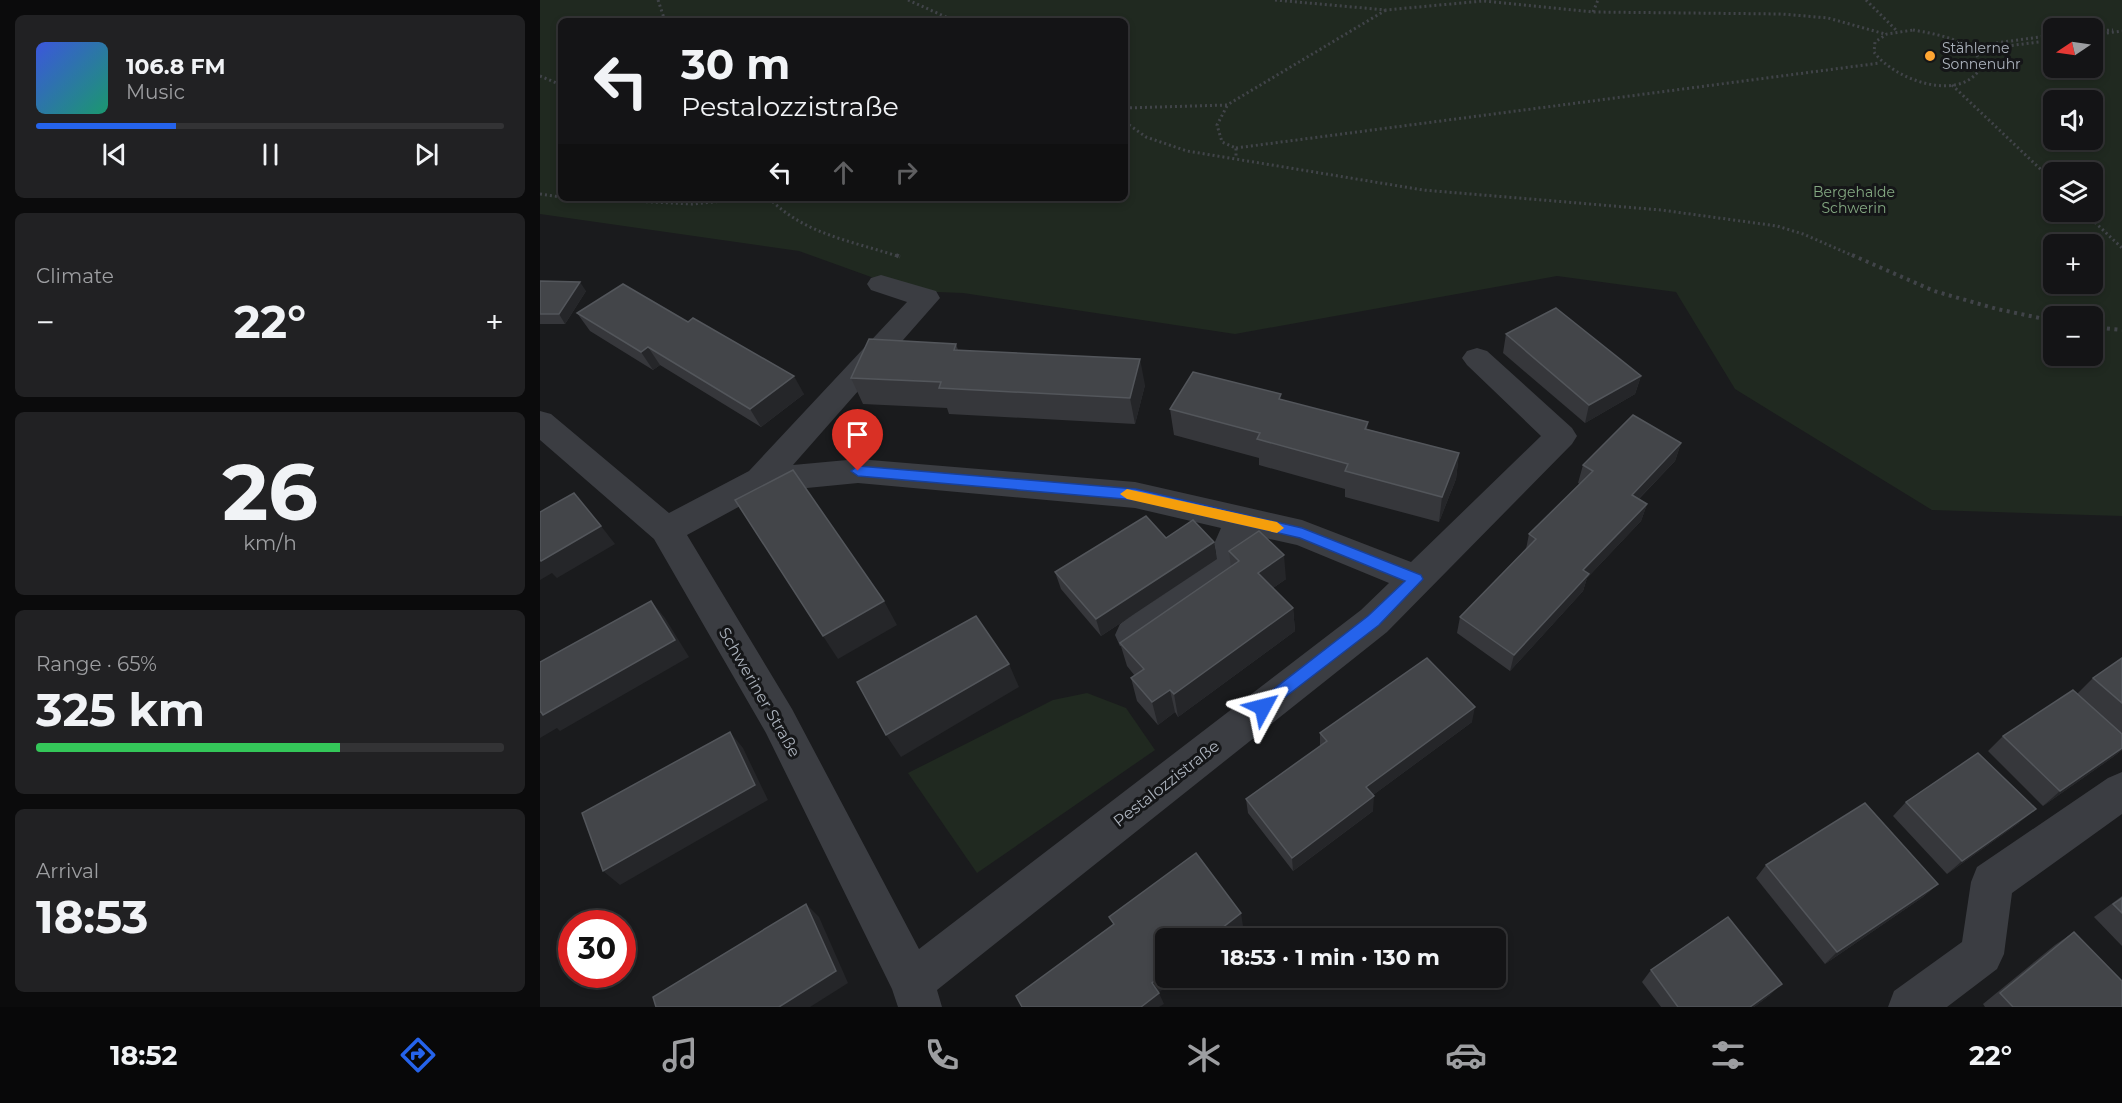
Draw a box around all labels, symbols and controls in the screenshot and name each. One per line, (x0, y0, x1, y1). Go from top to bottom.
north arrow (2043, 18, 2103, 78)
map controls (2043, 18, 2103, 366)
text: 30 m (681, 38, 790, 90)
place label: Stählerne Sonnenuhr (1942, 39, 2021, 73)
icon: left (582, 42, 660, 120)
marker: Stählerne Sonnenuhr (1923, 49, 1937, 63)
text: 106.8 FM (126, 53, 226, 80)
text: Music (126, 80, 185, 104)
text: Pestalozzistraße (681, 90, 899, 123)
button: sound (2043, 90, 2103, 150)
icon: previous (98, 138, 131, 171)
icon: pause (254, 138, 287, 171)
icon: next (410, 138, 443, 171)
icon: left (764, 156, 797, 189)
icon: ahead (827, 156, 860, 189)
icon: right (890, 156, 923, 189)
button: layers (2043, 162, 2103, 222)
park label: Bergehalde Schwerin (1813, 183, 1895, 217)
button: + (2043, 234, 2103, 294)
text: Climate (36, 264, 114, 288)
text: 22° (234, 294, 306, 349)
text: − (36, 302, 55, 342)
text: + (485, 302, 504, 342)
button: − (2043, 306, 2103, 366)
pin (832, 409, 883, 471)
icon: arrive (841, 418, 874, 451)
text: 26 (222, 444, 318, 540)
text: km/h (243, 531, 297, 555)
street label: Schweriner Straße (715, 624, 804, 760)
text: Range · 65% (36, 652, 157, 676)
position arrow (1231, 675, 1295, 739)
text: 325 km (36, 682, 205, 737)
street label: Pestalozzistraße (1110, 736, 1223, 831)
text: Arrival (36, 859, 99, 883)
text: 18:53 (36, 889, 148, 944)
speed limit sign: 30 (558, 910, 636, 988)
text: 18:53 · 1 min · 130 m (1221, 944, 1440, 971)
icon: directions (397, 1034, 439, 1076)
icon: music (659, 1034, 701, 1076)
icon: phone (921, 1034, 963, 1076)
icon: climate (1183, 1034, 1225, 1076)
icon: car (1445, 1034, 1487, 1076)
icon: filters (1707, 1034, 1749, 1076)
text: 18:52 (110, 1039, 177, 1072)
text: 22° (1969, 1039, 2012, 1072)

